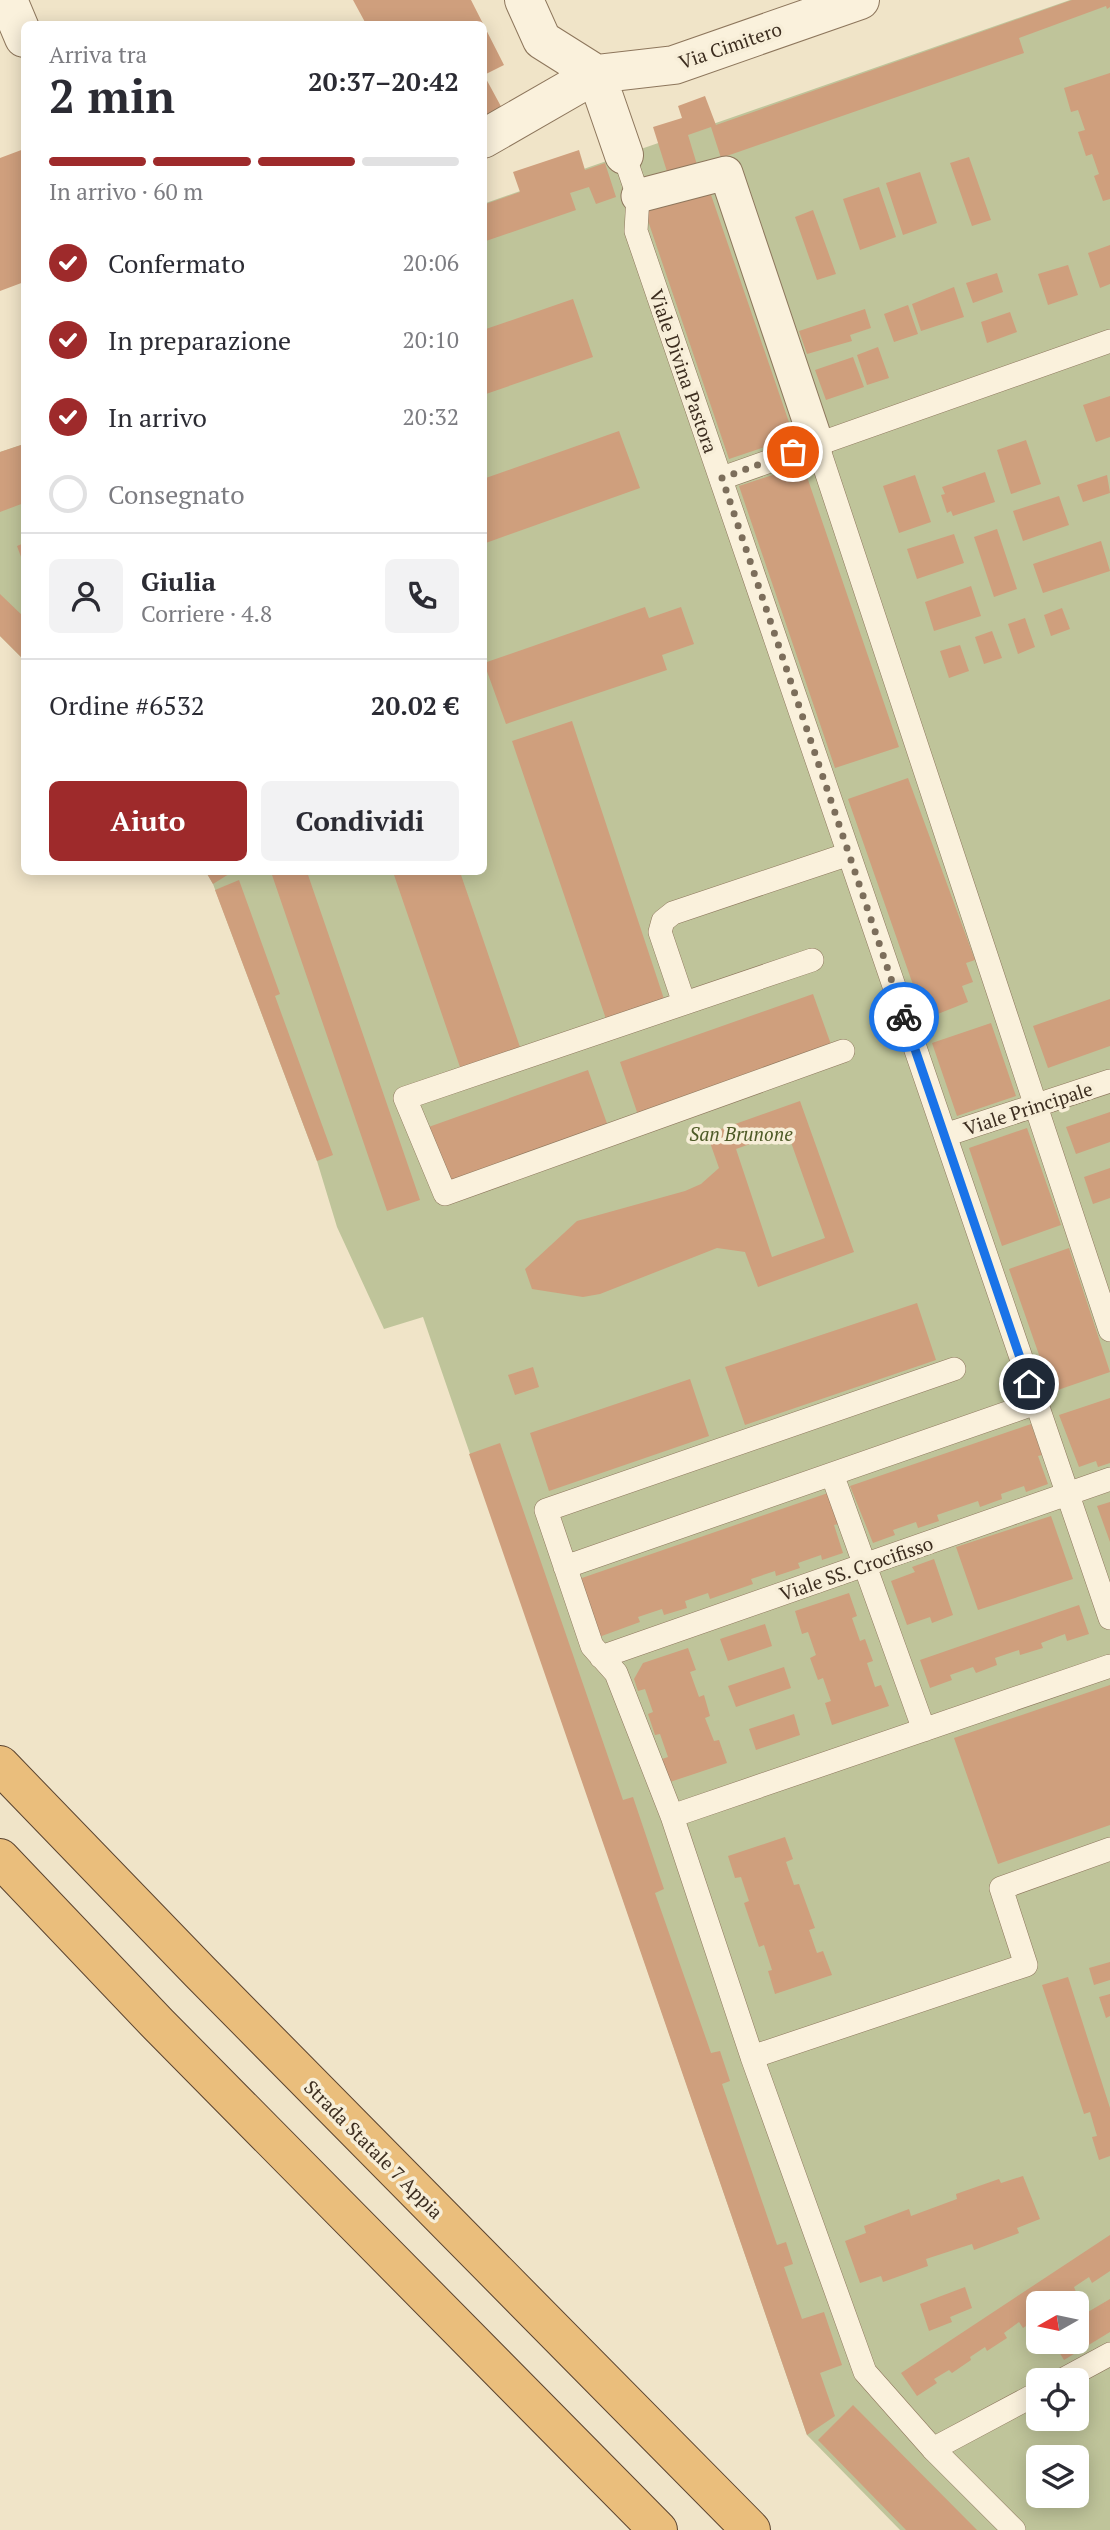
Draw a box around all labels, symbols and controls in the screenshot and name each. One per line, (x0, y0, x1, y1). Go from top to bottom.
street label: Via Cimitero (675, 16, 785, 74)
text: Arriva tra (49, 39, 147, 70)
text: 20:37–20:42 (308, 64, 459, 98)
text: 2 min (49, 65, 175, 126)
text: In arrivo · 60 m (49, 176, 203, 207)
icon: check (49, 244, 87, 282)
text: Confermato (108, 246, 245, 280)
text: 20:06 (402, 247, 459, 278)
street label: Viale Divina Pastora (644, 286, 724, 457)
icon: check (49, 321, 87, 359)
text: In preparazione (108, 323, 291, 357)
text: 20:10 (402, 324, 459, 355)
icon: check (49, 398, 87, 436)
text: In arrivo (108, 400, 207, 434)
text: 20:32 (402, 401, 459, 432)
pin (763, 422, 823, 482)
icon: bag (774, 433, 812, 471)
text: Consegnato (108, 477, 245, 511)
button: person (49, 559, 123, 633)
button: phone (385, 559, 459, 633)
text: Giulia (141, 564, 216, 598)
text: Corriere · 4.8 (141, 598, 272, 629)
text: Ordine #6532 (49, 688, 205, 722)
text: 20.02 € (371, 688, 459, 722)
button: Aiuto (49, 781, 247, 861)
button: Condividi (261, 781, 459, 861)
courier (869, 982, 939, 1052)
icon: bike (885, 998, 923, 1036)
street label: Viale Principale (960, 1075, 1096, 1141)
park label: San Brunone (689, 1121, 793, 1146)
pin (999, 1354, 1059, 1414)
icon: home (1010, 1365, 1048, 1403)
street label: Viale SS. Crocifisso (776, 1530, 936, 1606)
street label: Strada Statale 7 Appia (299, 2074, 449, 2224)
north arrow (1026, 2291, 1088, 2354)
map controls (1026, 2291, 1089, 2508)
button: locate (1026, 2368, 1089, 2431)
button: layers (1026, 2445, 1089, 2508)

